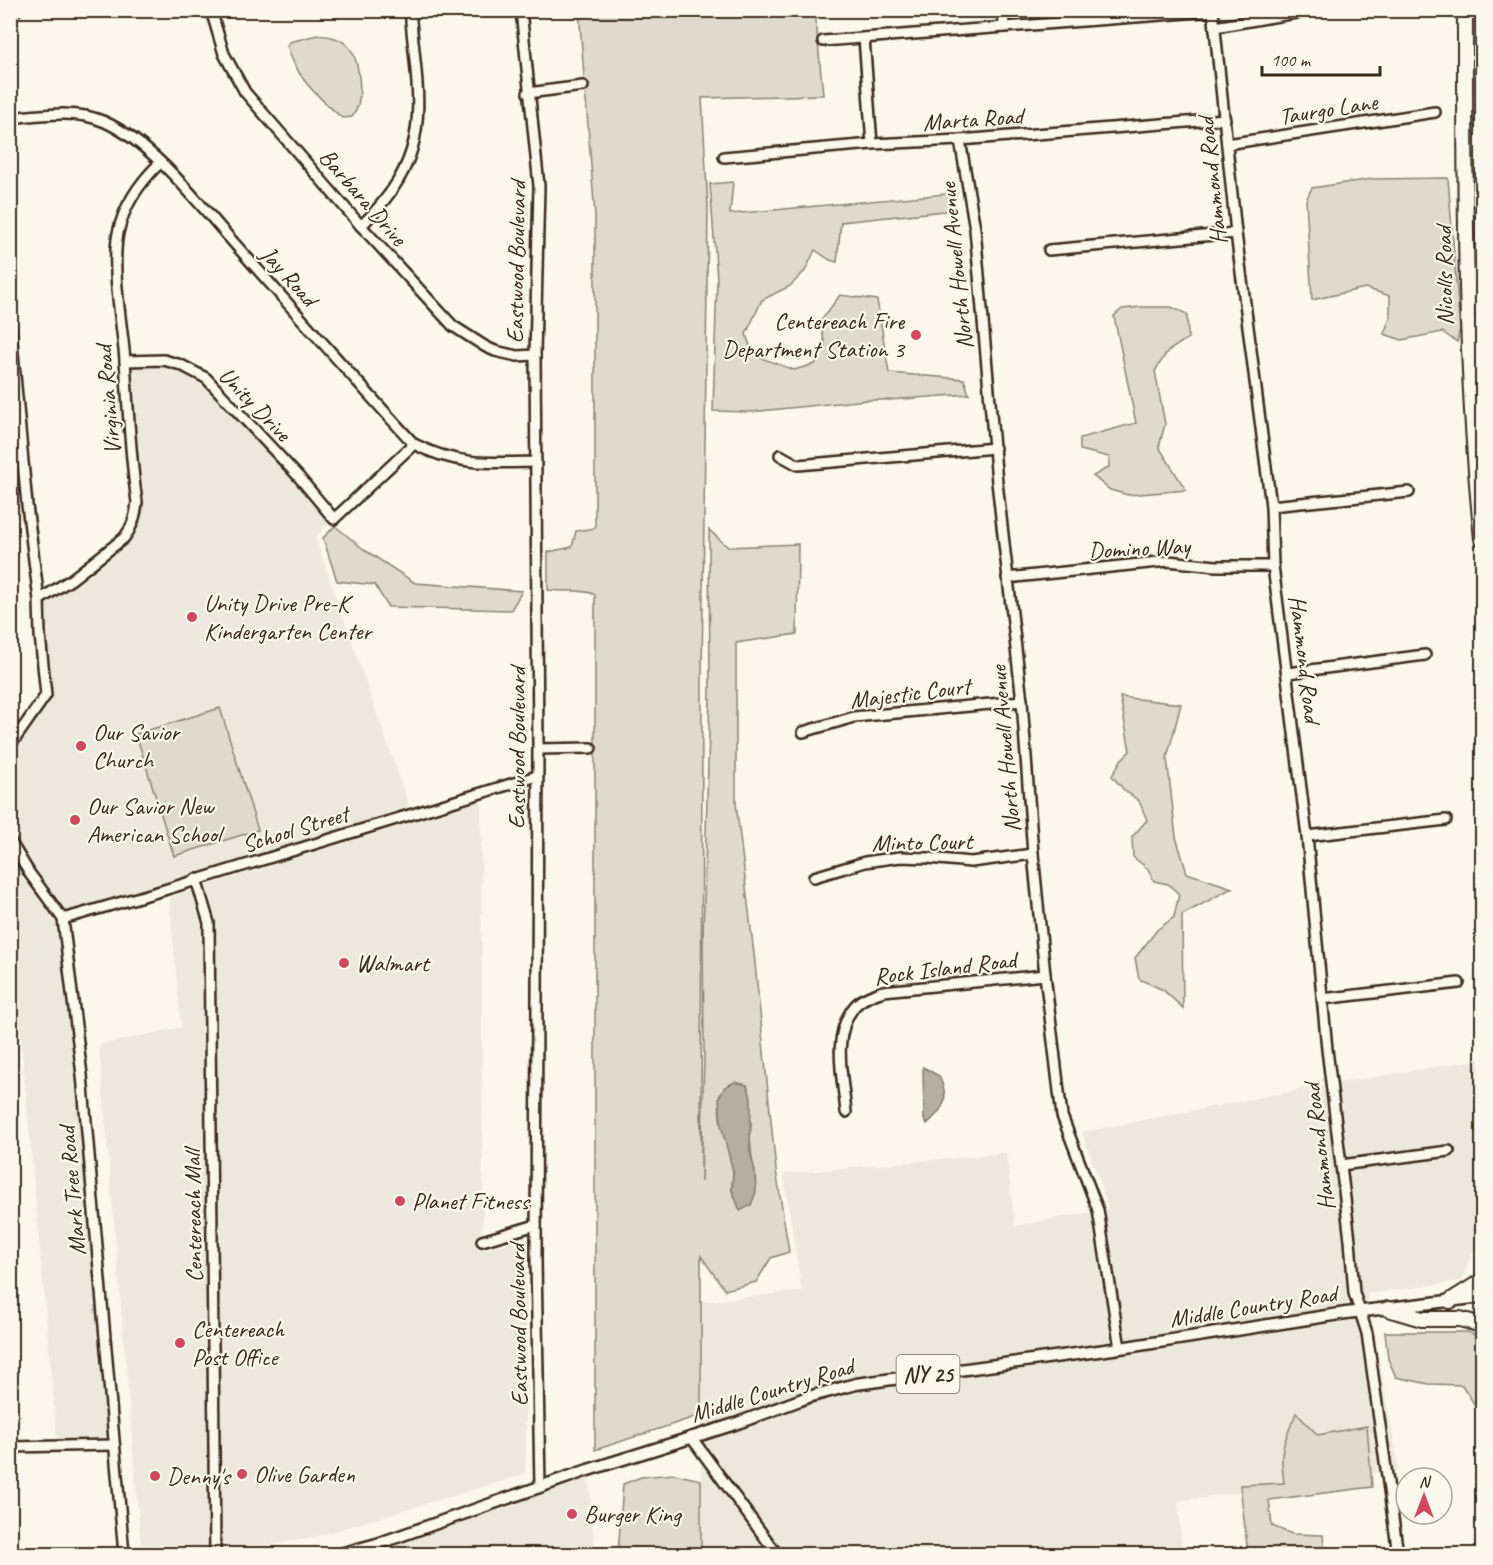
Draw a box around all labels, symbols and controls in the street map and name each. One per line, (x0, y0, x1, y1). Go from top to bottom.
scale bar (1262, 39, 1380, 77)
text: 100 m (1271, 49, 1312, 71)
street label: Taurgo Lane (1277, 86, 1381, 132)
street label: Marta Road (922, 100, 1028, 137)
street label: Hammond Road (1190, 112, 1234, 246)
street label: Barbara Drive (313, 142, 415, 253)
street label: Eastwood Boulevard (500, 177, 532, 343)
street label: North Howell Avenue (932, 179, 980, 351)
street label: Nicolls Road (1428, 222, 1460, 326)
street label: Jay Road (253, 239, 326, 315)
place label: Centereach Fire Department Station 3 (722, 306, 906, 364)
marker: Centereach Fire Department Station 3 (909, 328, 923, 342)
street label: Virginia Road (88, 340, 128, 456)
street label: Unity Drive (212, 361, 299, 449)
street label: Domino Way (1088, 530, 1192, 566)
place label: Unity Drive Pre-K Kindergarten Center (204, 588, 373, 646)
street label: Hammond Road (1282, 594, 1328, 728)
marker: Unity Drive Pre-K Kindergarten Center (185, 610, 199, 624)
street label: North Howell Avenue (983, 662, 1027, 834)
street label: Eastwood Boulevard (502, 663, 532, 829)
street label: Majestic Court (848, 670, 975, 715)
place label: Our Savior Church (93, 717, 181, 775)
marker: Our Savior Church (74, 739, 88, 753)
place label: Our Savior New American School (87, 791, 225, 849)
street label: School Street (238, 798, 355, 859)
marker: Our Savior New American School (68, 813, 82, 827)
street label: Minto Court (871, 826, 975, 858)
street label: Rock Island Road (872, 944, 1021, 992)
place label: Walmart (356, 948, 431, 978)
marker: Walmart (337, 956, 351, 970)
street label: Hammond Road (1296, 1078, 1342, 1212)
street label: Mark Tree Road (51, 1122, 93, 1257)
street label: Centereach Mall (177, 1145, 209, 1283)
place label: Planet Fitness (412, 1186, 531, 1216)
marker: Planet Fitness (393, 1194, 407, 1208)
street label: Eastwood Boulevard (502, 1240, 534, 1406)
street label: Middle Country Road (1167, 1277, 1342, 1334)
place label: Centereach Post Office (192, 1314, 285, 1372)
marker: Centereach Post Office (173, 1336, 187, 1350)
street label: Middle Country Road (687, 1350, 860, 1429)
road number: NY 25 (896, 1355, 960, 1393)
place label: Olive Garden (254, 1459, 355, 1489)
place label: Denny's (167, 1461, 233, 1491)
north arrow (1394, 1466, 1454, 1526)
marker: Olive Garden (235, 1467, 249, 1481)
marker: Denny's (148, 1469, 162, 1483)
text: N (1419, 1472, 1432, 1492)
place label: Burger King (584, 1499, 683, 1529)
marker: Burger King (565, 1507, 579, 1521)

